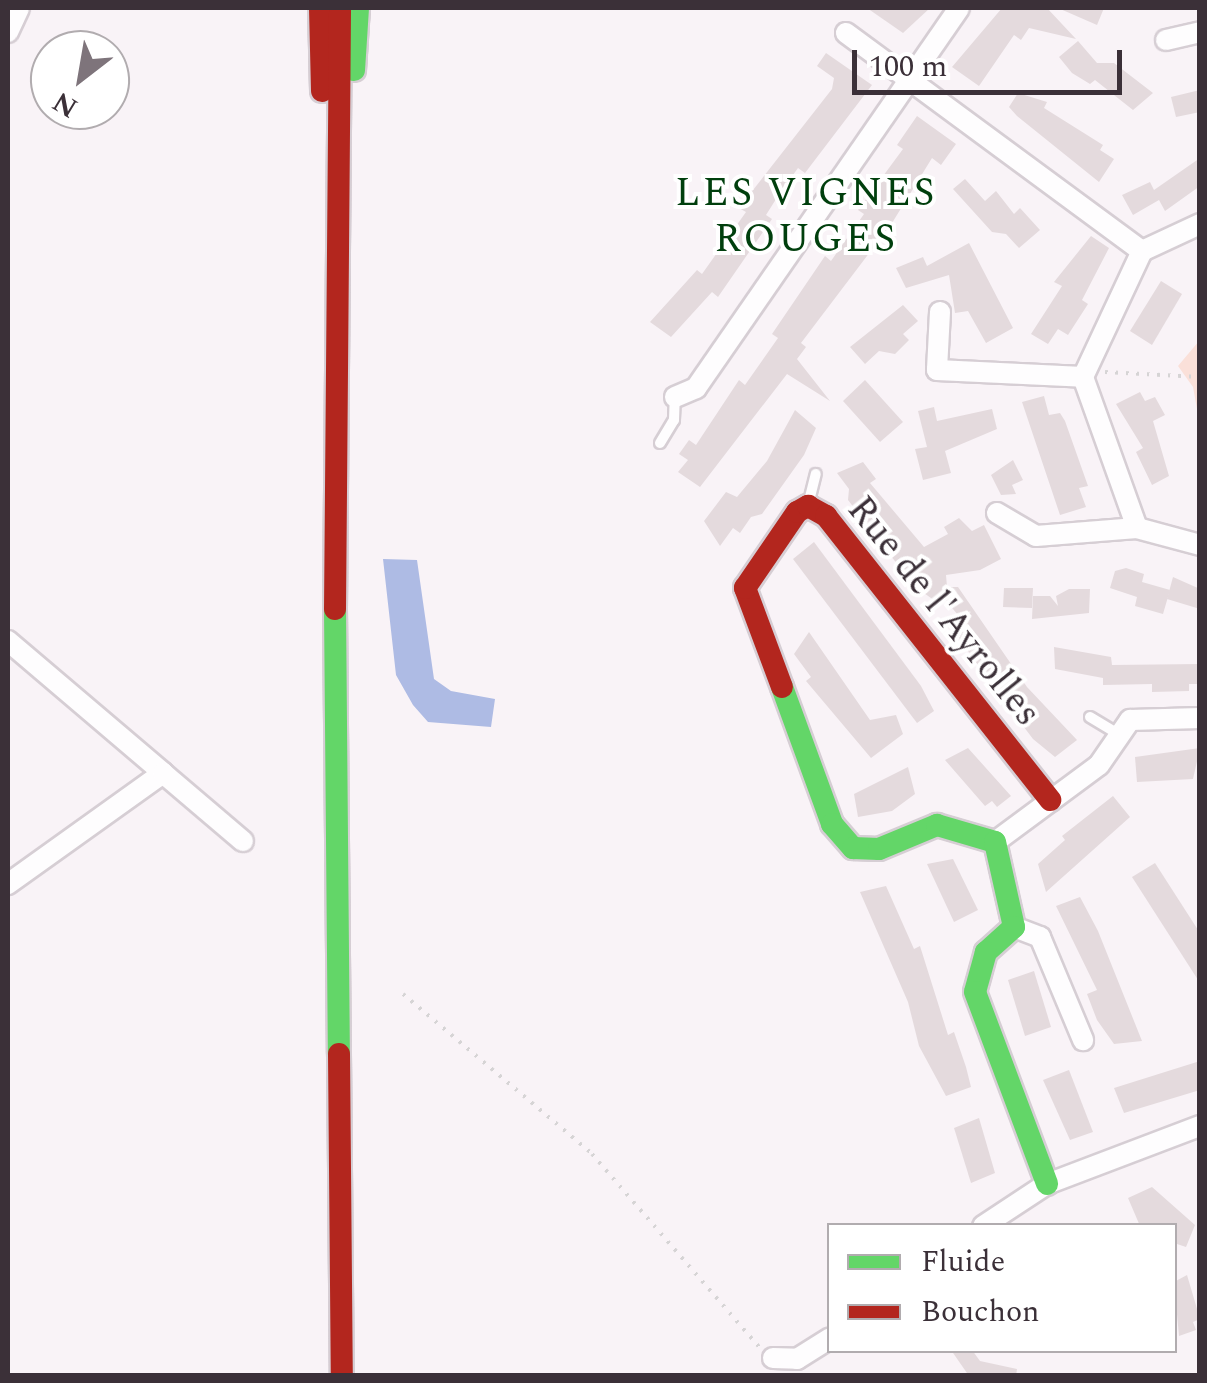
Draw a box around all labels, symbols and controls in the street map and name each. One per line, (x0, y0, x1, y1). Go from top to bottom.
north arrow (30, 30, 130, 130)
scale bar (857, 30, 1127, 92)
text: 100 m (869, 44, 947, 90)
text: N (44, 80, 86, 129)
district label: LES VIGNES ROUGES (675, 170, 937, 264)
street label: Rue de l'Ayrolles (837, 488, 1049, 736)
legend (827, 1223, 1177, 1353)
text: Fluide (921, 1239, 1005, 1285)
text: Bouchon (921, 1289, 1040, 1335)

